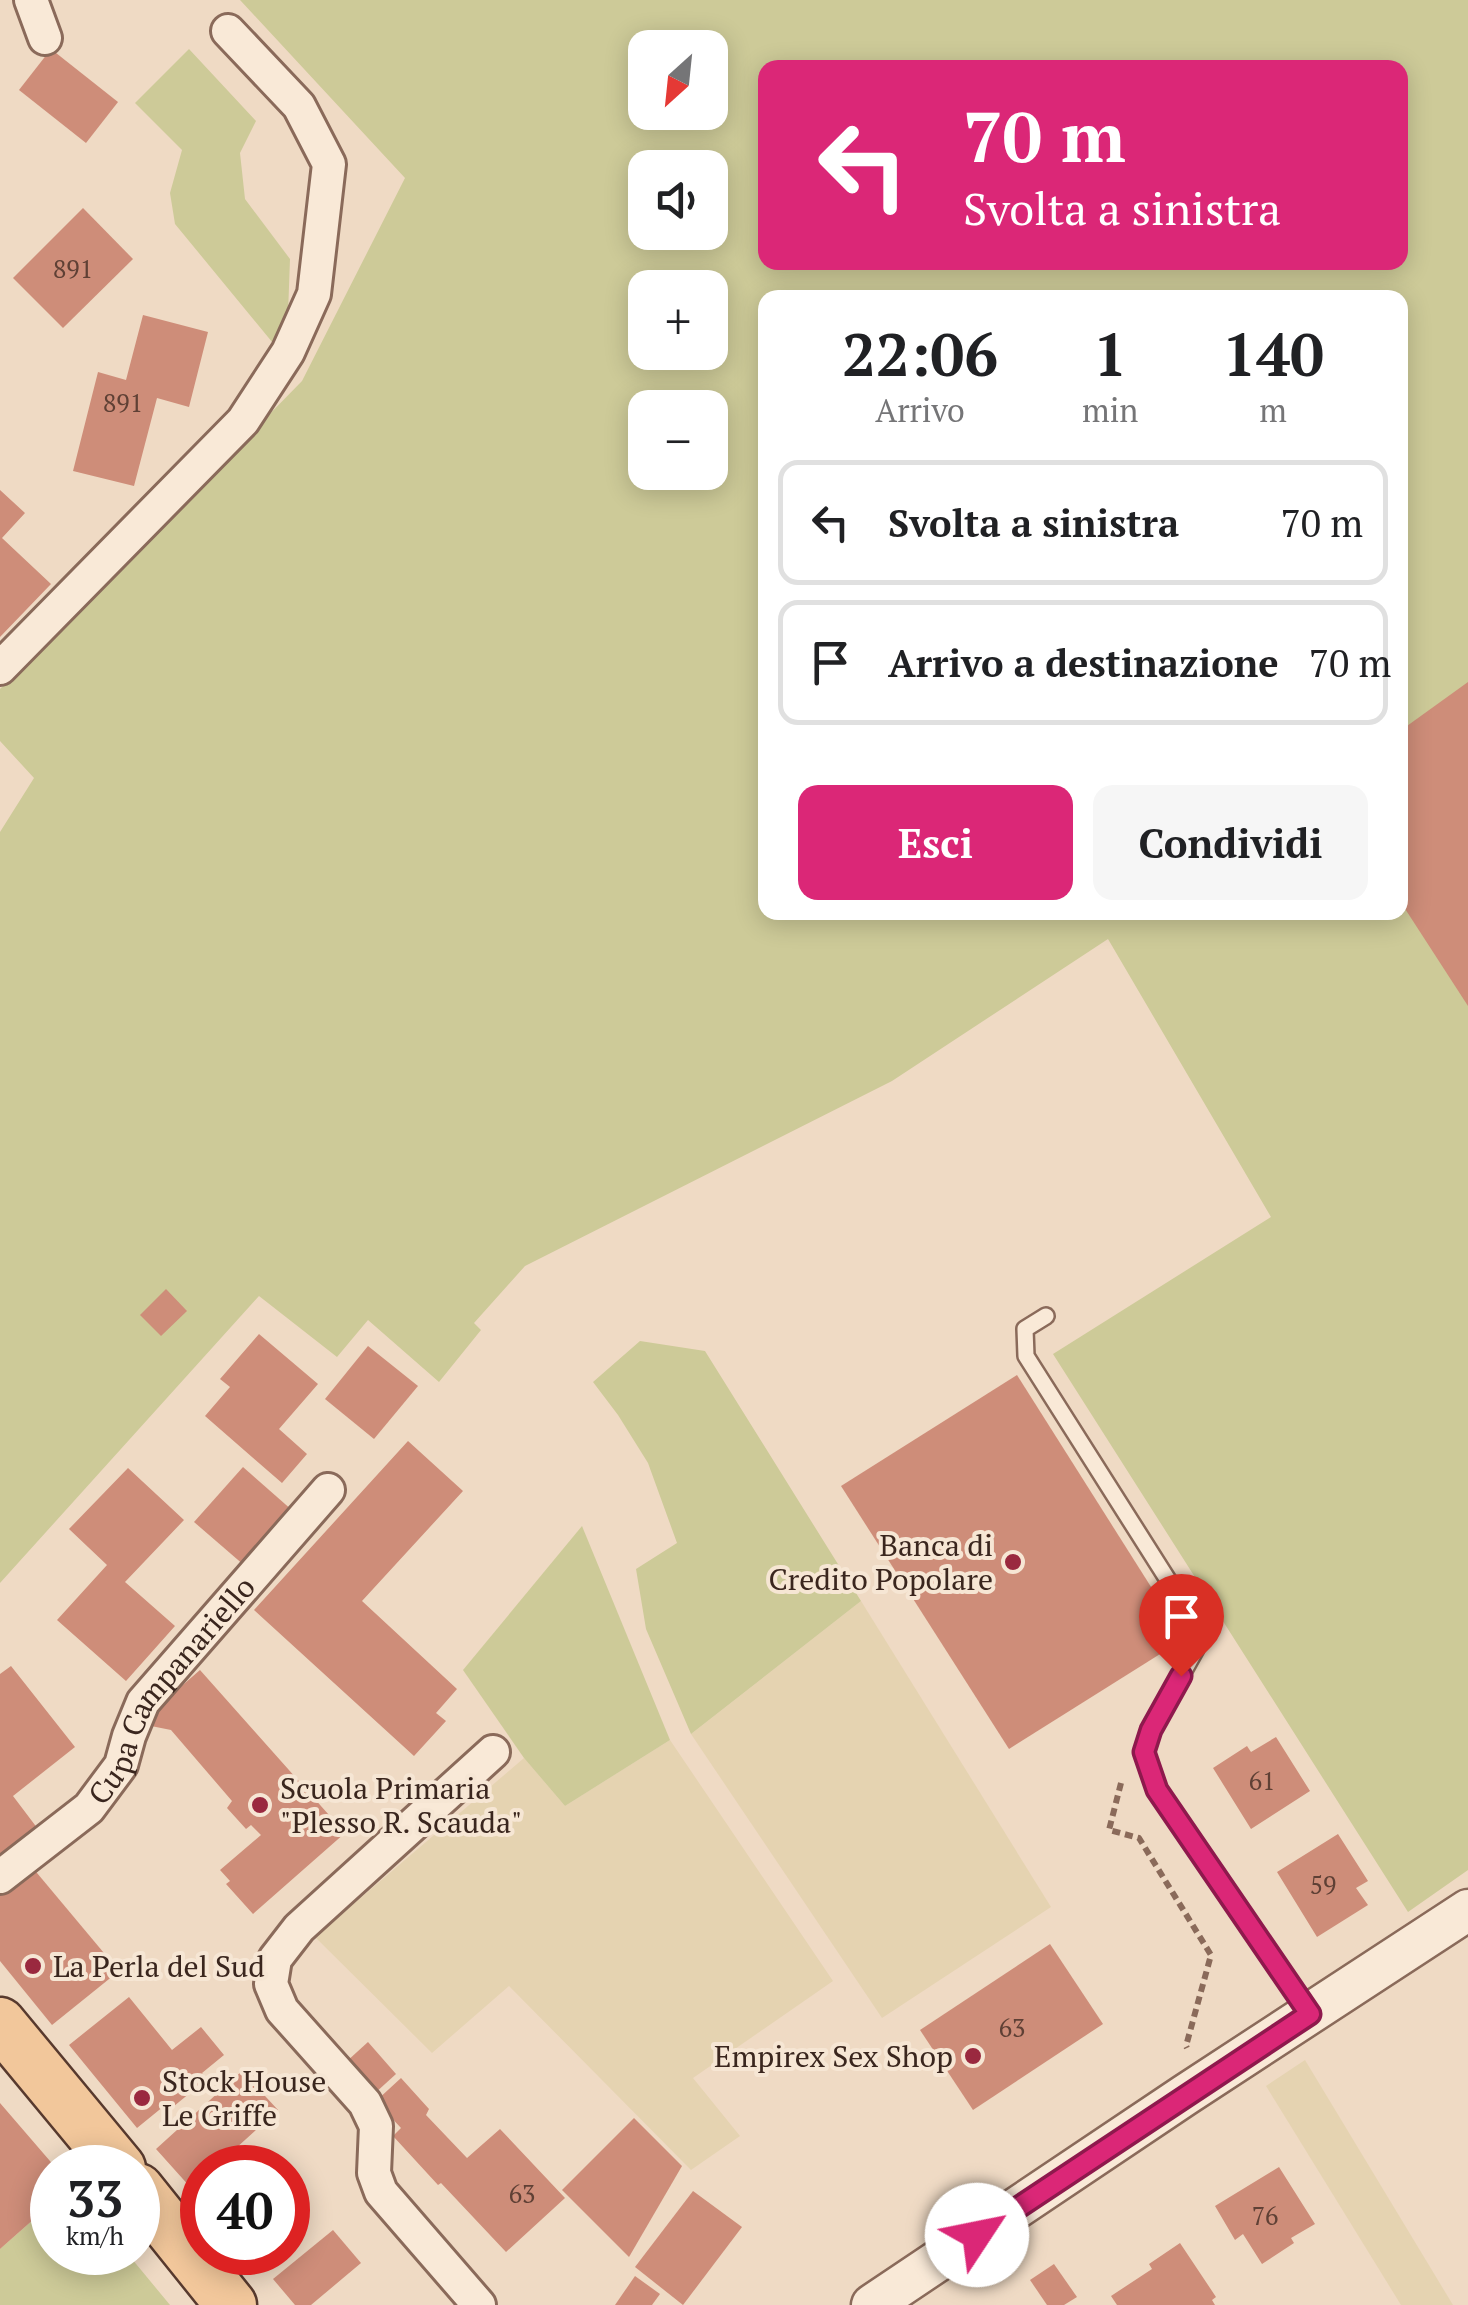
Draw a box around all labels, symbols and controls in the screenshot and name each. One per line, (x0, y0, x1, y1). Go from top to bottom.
north arrow (628, 30, 728, 130)
map controls (628, 30, 728, 490)
text: 70 m (963, 89, 1126, 182)
icon: left (798, 100, 928, 230)
button: sound (628, 150, 728, 250)
text: Svolta a sinistra (963, 178, 1281, 238)
house number: 891 (53, 252, 93, 285)
button: + (628, 270, 728, 370)
text: 22:06 (842, 314, 998, 393)
text: 1 (1093, 314, 1127, 393)
text: 140 (1222, 314, 1324, 393)
house number: 891 (103, 386, 143, 419)
text: Arrivo (875, 389, 965, 431)
text: min (1082, 389, 1138, 431)
text: m (1259, 389, 1287, 431)
button: − (628, 390, 728, 490)
icon: left (803, 495, 858, 550)
text: Svolta a sinistra (888, 498, 1179, 548)
text: 70 m (1280, 498, 1363, 548)
icon: arrive (803, 635, 858, 690)
text: Arrivo a destinazione (888, 638, 1279, 688)
text: 70 m (1309, 638, 1391, 688)
button: Esci (798, 785, 1073, 900)
button: Condividi (1093, 785, 1368, 900)
place label: Banca di Credito Popolare (768, 1525, 993, 1599)
marker: Banca di Credito Popolare (1002, 1551, 1024, 1573)
street label: Cupa Campanariello (79, 1568, 264, 1812)
pin (1139, 1574, 1224, 1677)
icon: arrive (1154, 1589, 1209, 1644)
house number: 61 (1249, 1764, 1275, 1797)
place label: Scuola Primaria "Plesso R. Scauda" (280, 1768, 522, 1842)
marker: Scuola Primaria "Plesso R. Scauda" (249, 1794, 271, 1816)
house number: 59 (1310, 1868, 1336, 1901)
place label: La Perla del Sud (53, 1946, 265, 1986)
marker: La Perla del Sud (22, 1955, 44, 1977)
house number: 63 (999, 2011, 1025, 2044)
place label: Empirex Sex Shop (714, 2036, 953, 2076)
marker: Empirex Sex Shop (962, 2045, 984, 2067)
place label: Stock House Le Griffe (162, 2061, 326, 2135)
marker: Stock House Le Griffe (131, 2087, 153, 2109)
speed limit sign: 40 (180, 2145, 310, 2275)
text: 33 (67, 2165, 123, 2231)
house number: 63 (509, 2177, 535, 2210)
position arrow (925, 2183, 1029, 2287)
house number: 76 (1252, 2199, 1278, 2232)
text: km/h (66, 2219, 124, 2252)

